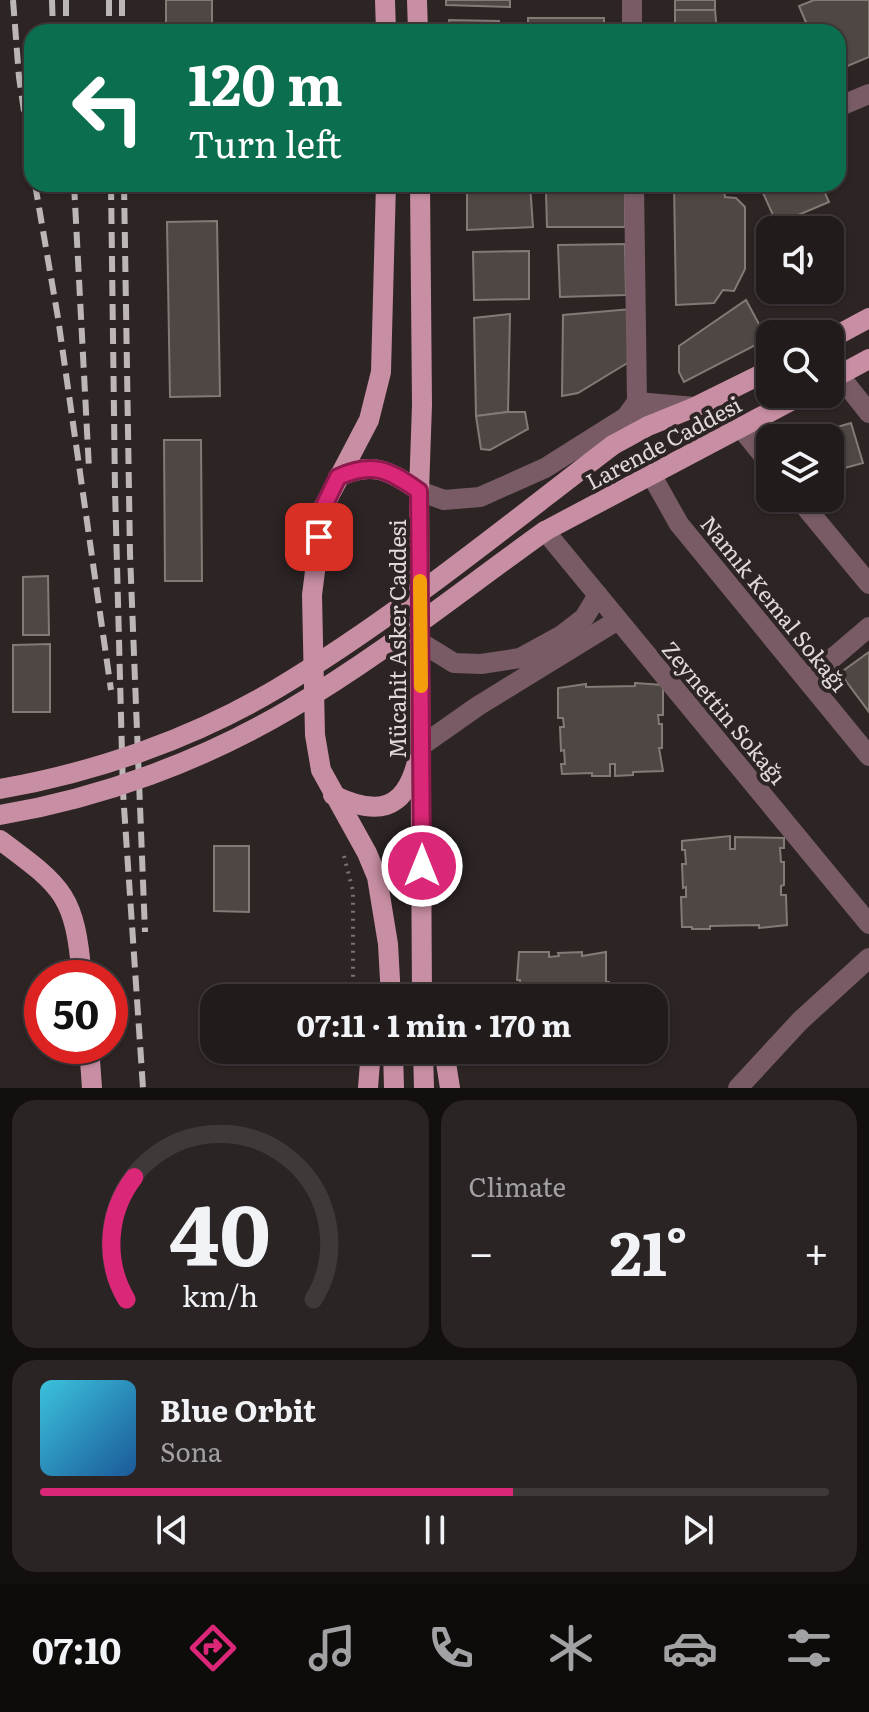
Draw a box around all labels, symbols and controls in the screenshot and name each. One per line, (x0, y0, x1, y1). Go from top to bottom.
text: 120 m (188, 40, 343, 123)
icon: left (56, 56, 160, 160)
text: Turn left (188, 116, 342, 169)
map controls (756, 216, 844, 512)
button: sound (756, 216, 844, 304)
button: search (756, 320, 844, 408)
street label: Larende Caddesi (579, 387, 747, 497)
button: layers (756, 424, 844, 512)
pin (285, 503, 353, 571)
street label: Namık Kemal Sokağı (694, 508, 856, 698)
icon: arrive (297, 515, 341, 559)
street label: Mücahit Asker Caddesi (380, 519, 413, 759)
street label: Zeynettin Sokağı (655, 633, 795, 791)
position arrow (380, 824, 464, 908)
speed limit sign: 50 (24, 960, 128, 1064)
text: 07:11 · 1 min · 170 m (297, 1002, 571, 1046)
text: Climate (469, 1166, 566, 1205)
text: 40 (170, 1168, 271, 1292)
text: 21° (610, 1205, 688, 1294)
text: − (469, 1217, 494, 1283)
text: + (803, 1217, 829, 1283)
text: km/h (182, 1273, 258, 1316)
text: Blue Orbit (160, 1387, 316, 1431)
text: Sona (160, 1431, 222, 1470)
icon: previous (150, 1508, 194, 1552)
icon: pause (413, 1508, 457, 1552)
icon: next (676, 1508, 720, 1552)
icon: directions (185, 1620, 241, 1676)
icon: music (304, 1620, 360, 1676)
icon: phone (423, 1620, 479, 1676)
icon: climate (543, 1620, 599, 1676)
icon: car (662, 1620, 718, 1676)
icon: filters (781, 1620, 837, 1676)
text: 07:10 (32, 1622, 121, 1675)

